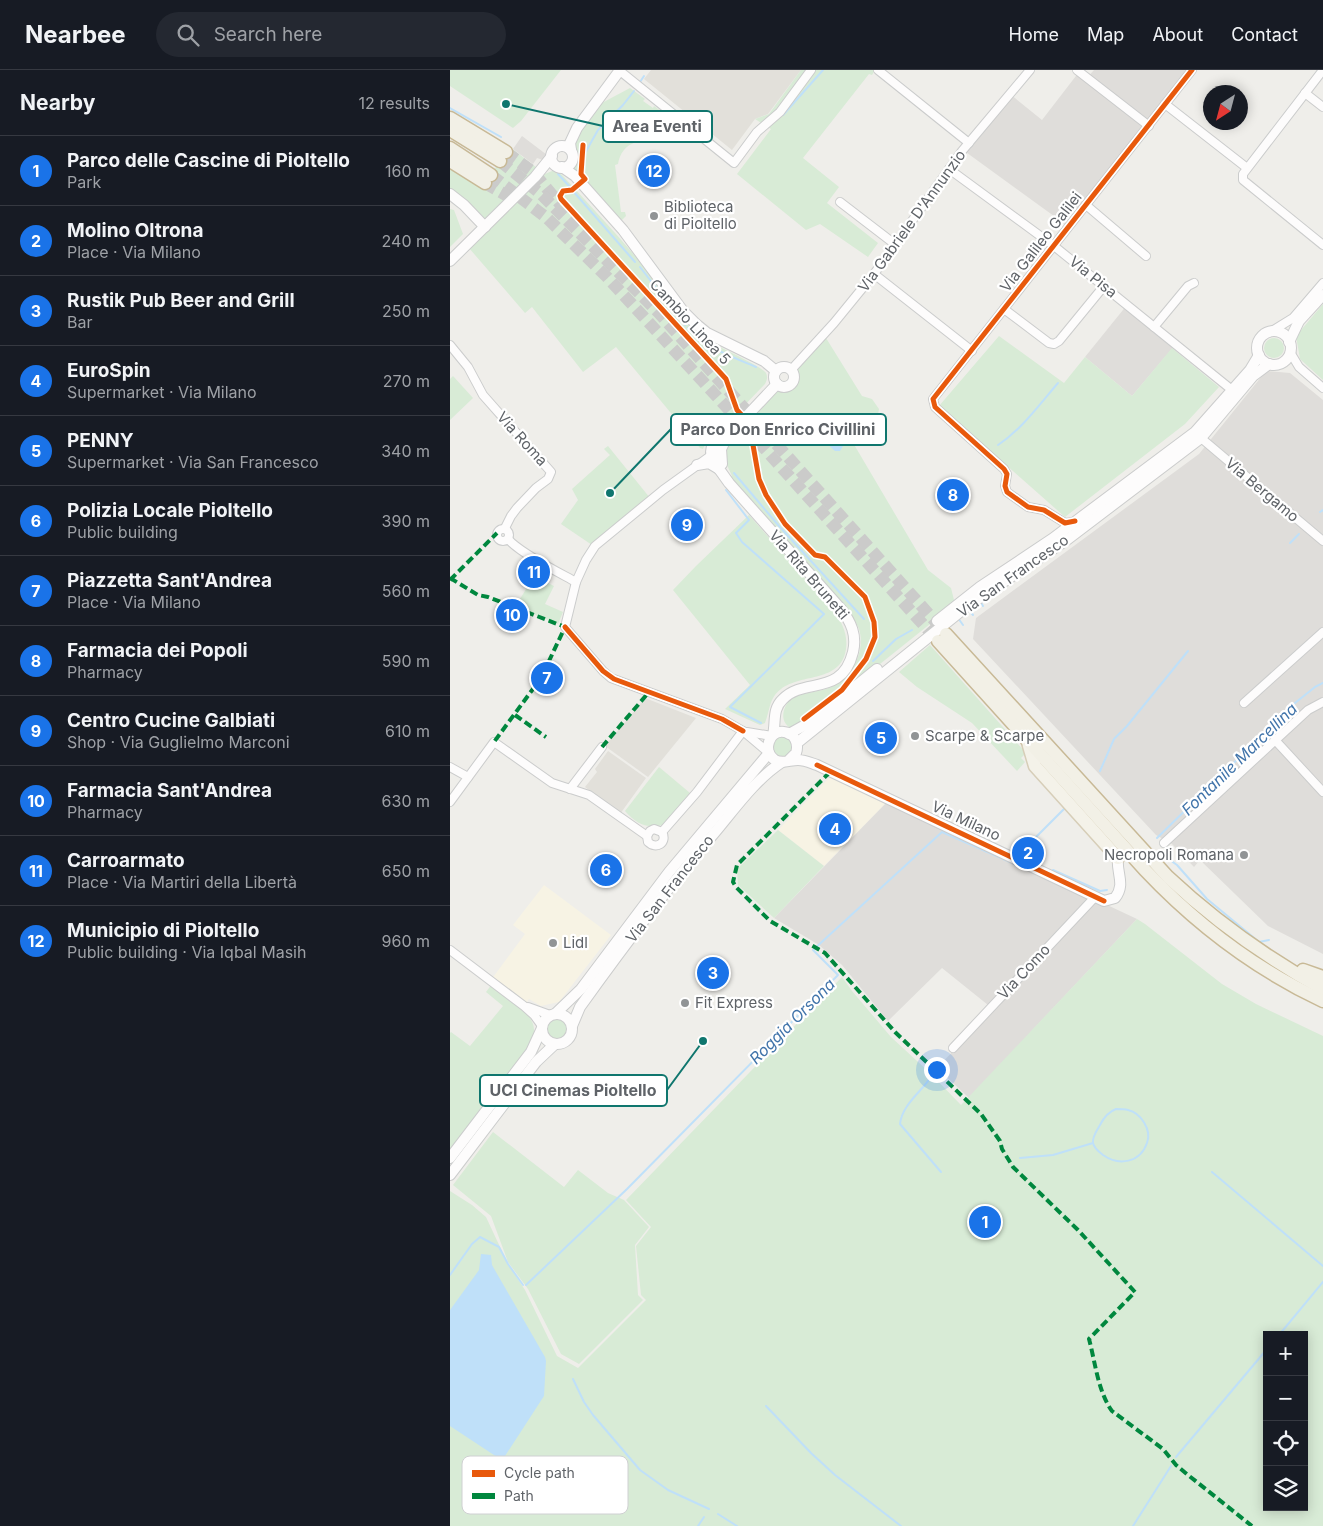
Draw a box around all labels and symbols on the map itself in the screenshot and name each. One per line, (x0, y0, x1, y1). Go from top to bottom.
north arrow (1203, 85, 1248, 130)
callout: Area Eventi (603, 111, 712, 142)
text: Area Eventi (612, 116, 702, 136)
street label: Via Gabriele D'Annunzio (854, 146, 970, 296)
pin: 12 (638, 152, 670, 190)
street label: Via Galileo Galilei (996, 188, 1086, 296)
place label: Biblioteca di Pioltello (664, 197, 737, 233)
marker: Biblioteca di Pioltello (648, 210, 660, 222)
street label: Via Pisa (1066, 252, 1121, 302)
street label: Cambio Linea 5 (646, 275, 735, 368)
street label: Via Roma (493, 408, 552, 470)
callout: Parco Don Enrico Civillini (671, 414, 886, 445)
text: Parco Don Enrico Civillini (681, 419, 875, 439)
street label: Via Bergamo (1222, 453, 1303, 526)
pin: 8 (937, 476, 969, 514)
pin: 9 (671, 506, 703, 544)
street label: Via Rita Brunetti (765, 526, 853, 623)
street label: Via San Francesco (953, 530, 1072, 621)
pin: 11 (518, 553, 550, 591)
pin: 10 (496, 596, 528, 634)
pin: 7 (531, 659, 563, 697)
water label: Fontanile Marcellina (1177, 699, 1301, 819)
pin: 5 (865, 719, 897, 757)
place label: Scarpe & Scarpe (925, 726, 1044, 745)
marker: Scarpe & Scarpe (909, 730, 921, 742)
street label: Via Milano (929, 796, 1004, 845)
pin: 4 (819, 810, 851, 848)
street label: Via San Francesco (622, 831, 718, 947)
pin: 2 (1012, 834, 1044, 872)
place label: Necropoli Romana (1104, 845, 1234, 864)
marker: Necropoli Romana (1238, 849, 1250, 861)
pin: 6 (590, 851, 622, 889)
place label: Lidl (563, 933, 588, 952)
marker: Lidl (547, 937, 559, 949)
street label: Via Como (993, 940, 1054, 1003)
pin: 3 (697, 954, 729, 992)
water label: Roggia Orsona (745, 974, 839, 1068)
place label: Fit Express (695, 993, 773, 1012)
marker: Fit Express (679, 997, 691, 1009)
your location (924, 1057, 950, 1083)
callout: UCI Cinemas Pioltello (480, 1075, 667, 1106)
text: UCI Cinemas Pioltello (490, 1080, 657, 1100)
pin: 1 (969, 1203, 1001, 1241)
legend (462, 1456, 628, 1514)
text: Cycle path (504, 1464, 575, 1481)
text: Path (504, 1487, 534, 1504)

